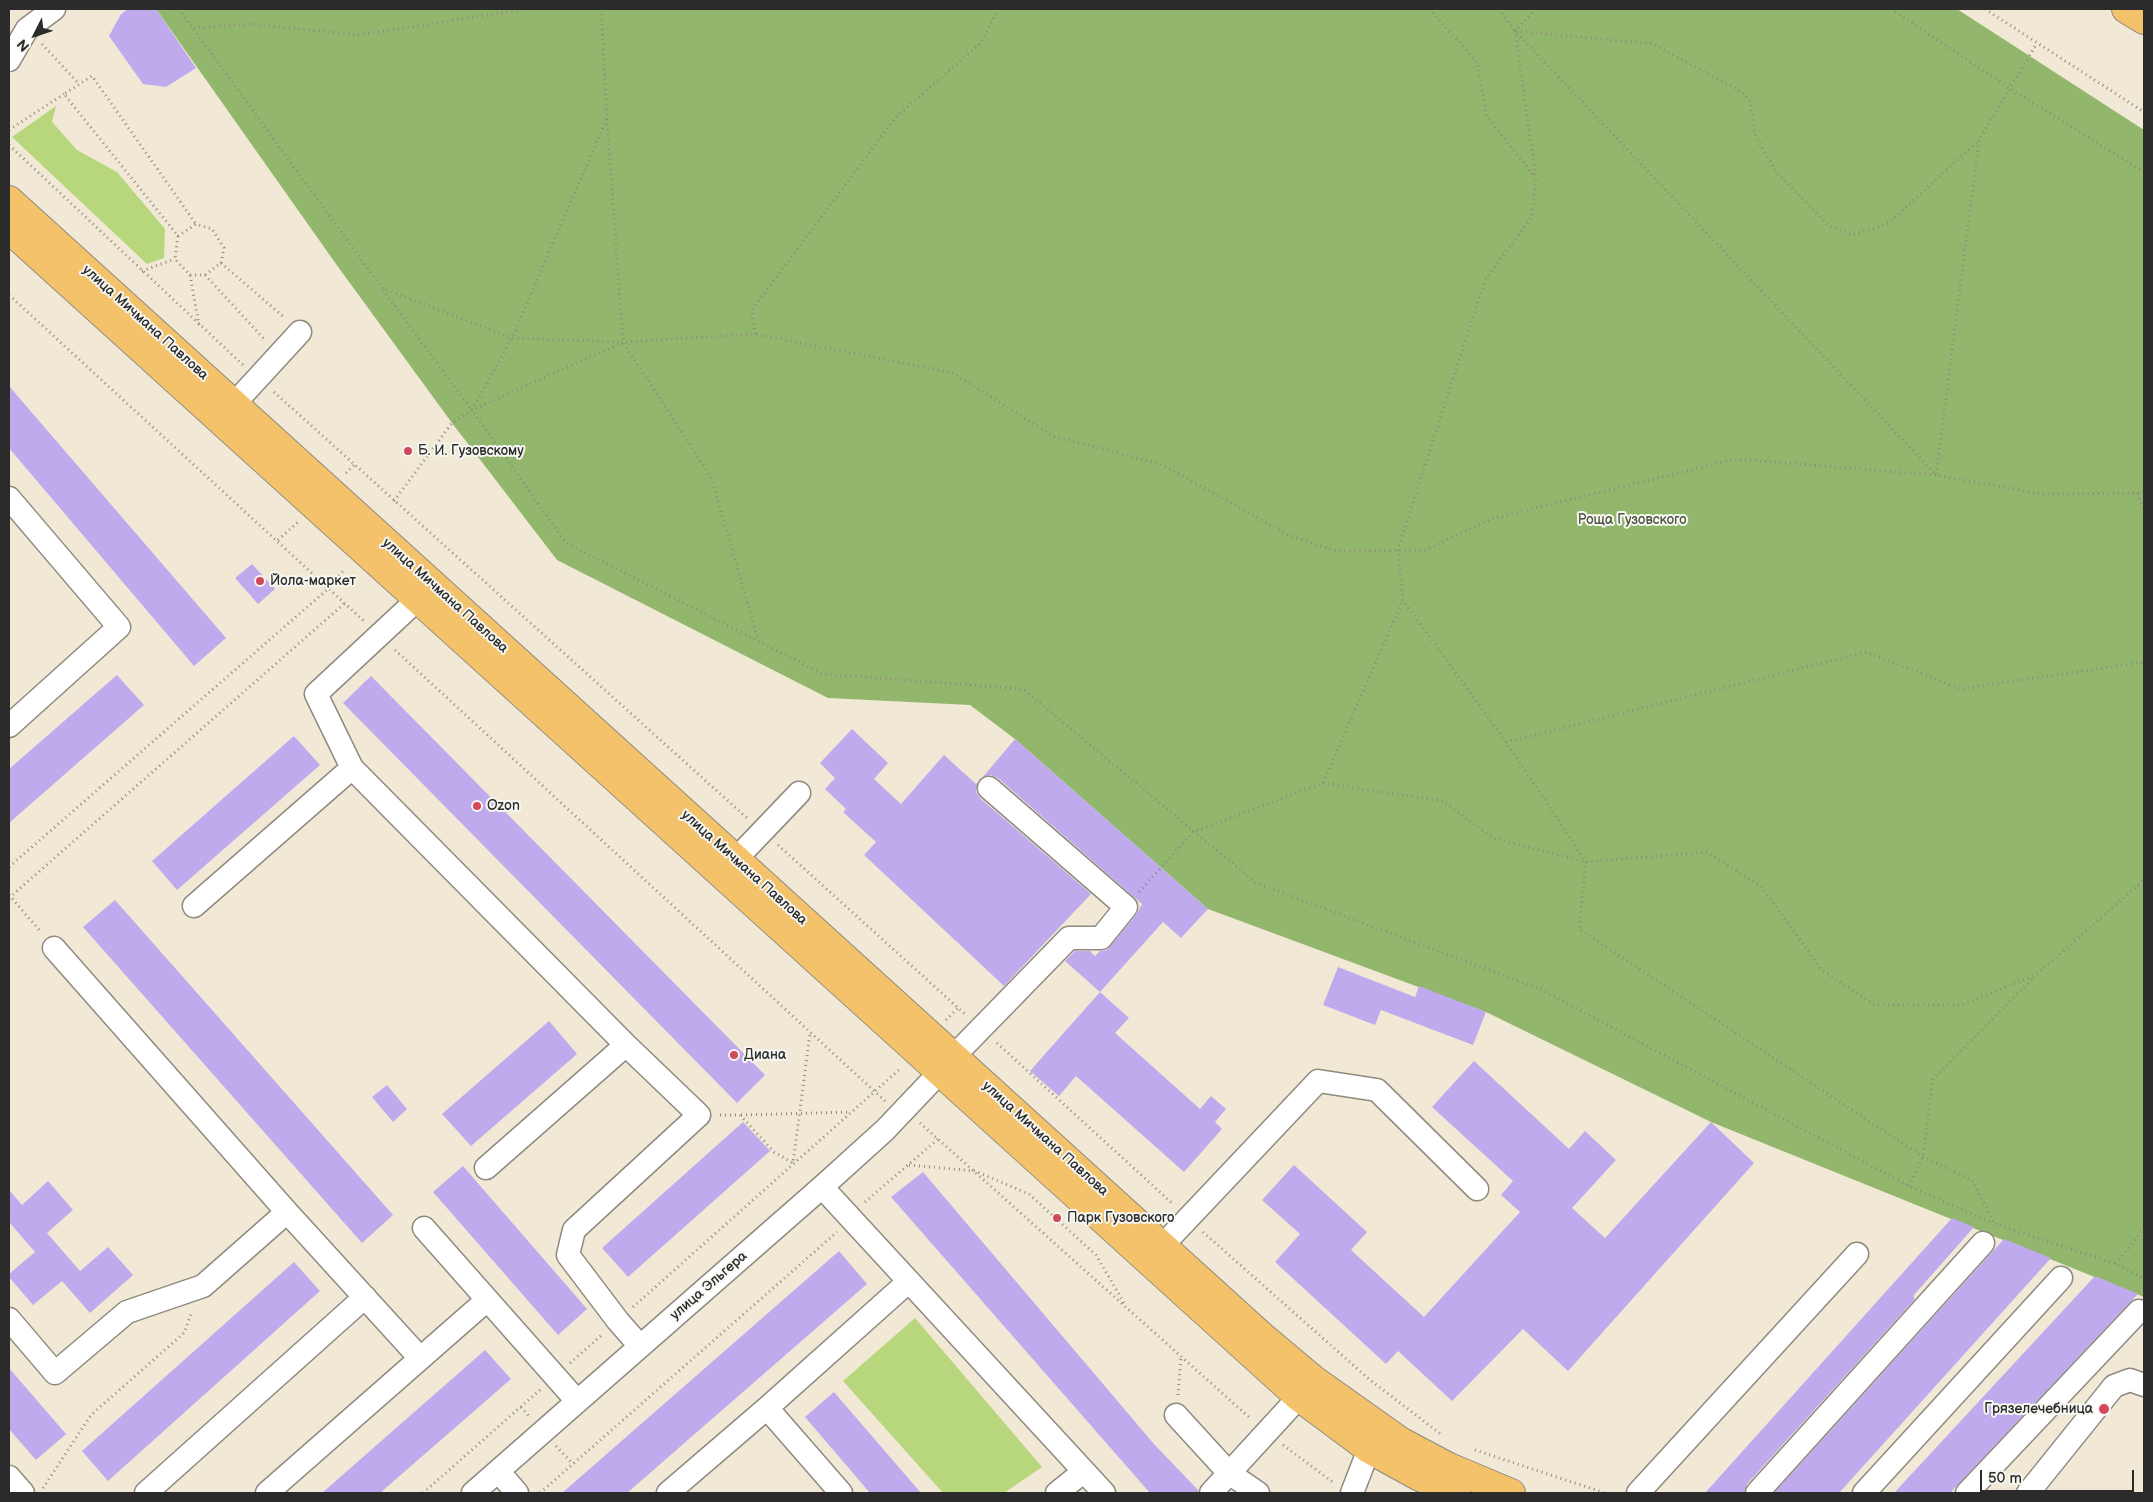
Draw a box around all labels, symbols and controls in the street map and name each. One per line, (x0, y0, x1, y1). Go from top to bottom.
north arrow (10, 10, 60, 60)
text: N (13, 36, 33, 55)
street label: улица Мичмана Павлова (79, 262, 211, 384)
place label: Б. И. Гузовскому (418, 443, 524, 459)
marker: Б. И. Гузовскому (402, 445, 414, 457)
park label: Роща Гузовского (1577, 512, 1687, 528)
street label: улица Мичмана Павлова (379, 535, 511, 657)
place label: Йола-маркет (270, 573, 356, 589)
marker: Йола-маркет (254, 575, 266, 587)
place label: Ozon (487, 798, 520, 814)
marker: Ozon (471, 800, 483, 812)
street label: улица Мичмана Павлова (678, 807, 810, 929)
place label: Диана (744, 1047, 786, 1063)
marker: Диана (728, 1049, 740, 1061)
street label: улица Мичмана Павлова (979, 1078, 1111, 1200)
place label: Парк Гузовского (1067, 1210, 1174, 1226)
marker: Парк Гузовского (1051, 1212, 1063, 1224)
street label: улица Эльгера (667, 1248, 751, 1324)
place label: Грязелечебница (1984, 1401, 2093, 1417)
marker: Грязелечебница (2097, 1402, 2111, 1416)
scale bar (1983, 1460, 2137, 1492)
text: 50 m (1988, 1469, 2022, 1488)

